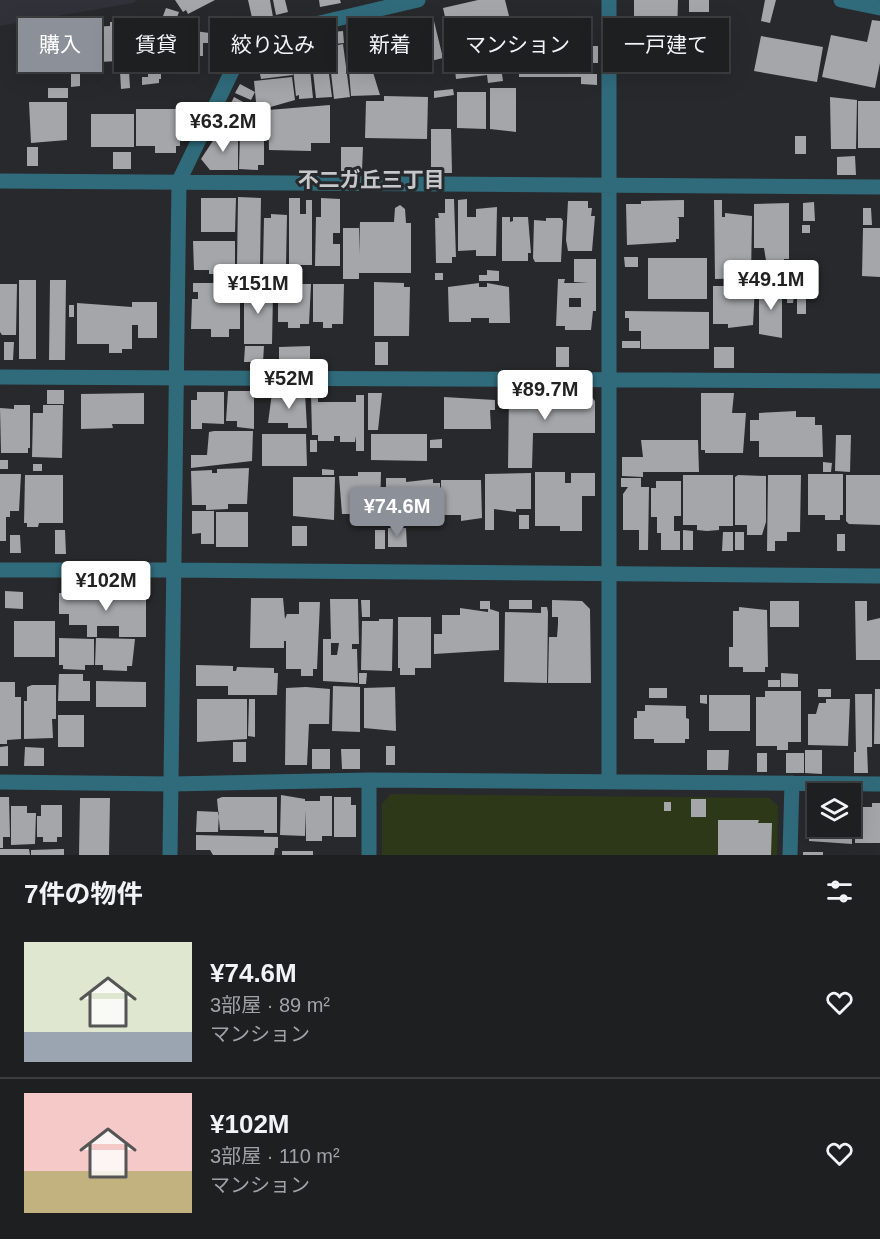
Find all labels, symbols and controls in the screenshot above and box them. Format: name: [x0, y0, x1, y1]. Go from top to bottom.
chip: 購入: [18, 18, 102, 72]
chip: 賃貸: [114, 18, 198, 72]
chip: 絞り込み: [210, 18, 336, 72]
chip: 新着: [348, 18, 432, 72]
chip: マンション: [444, 18, 591, 72]
chip: 一戸建て: [603, 18, 729, 72]
pin: ¥63.2M: [174, 102, 272, 153]
text: ¥63.2M: [190, 110, 256, 132]
district label: 不二ガ丘三丁目: [298, 168, 445, 191]
pin: ¥49.1M: [722, 260, 820, 311]
pin: ¥151M: [216, 264, 300, 315]
text: ¥49.1M: [738, 268, 804, 290]
text: ¥151M: [227, 272, 289, 294]
pin: ¥52M: [253, 359, 325, 410]
text: ¥52M: [264, 367, 314, 389]
pin: ¥89.7M: [496, 370, 594, 421]
text: ¥89.7M: [512, 378, 578, 400]
pin: ¥74.6M: [348, 487, 446, 538]
text: ¥74.6M: [364, 495, 430, 517]
pin: ¥102M: [64, 561, 148, 612]
text: ¥102M: [75, 569, 137, 591]
map controls: [807, 783, 861, 837]
button: layers: [807, 783, 861, 837]
icon: filters: [823, 875, 856, 908]
text: 7件の物件: [24, 879, 142, 909]
text: ¥74.6M: [210, 958, 297, 988]
icon: home: [72, 966, 144, 1038]
icon: heart: [823, 986, 856, 1019]
text: 3部屋 · 89 m²: [210, 994, 330, 1016]
text: マンション: [210, 1023, 310, 1045]
text: ¥102M: [210, 1109, 290, 1139]
icon: home: [72, 1117, 144, 1189]
icon: heart: [823, 1137, 856, 1170]
text: 3部屋 · 110 m²: [210, 1145, 340, 1167]
text: マンション: [210, 1174, 310, 1196]

